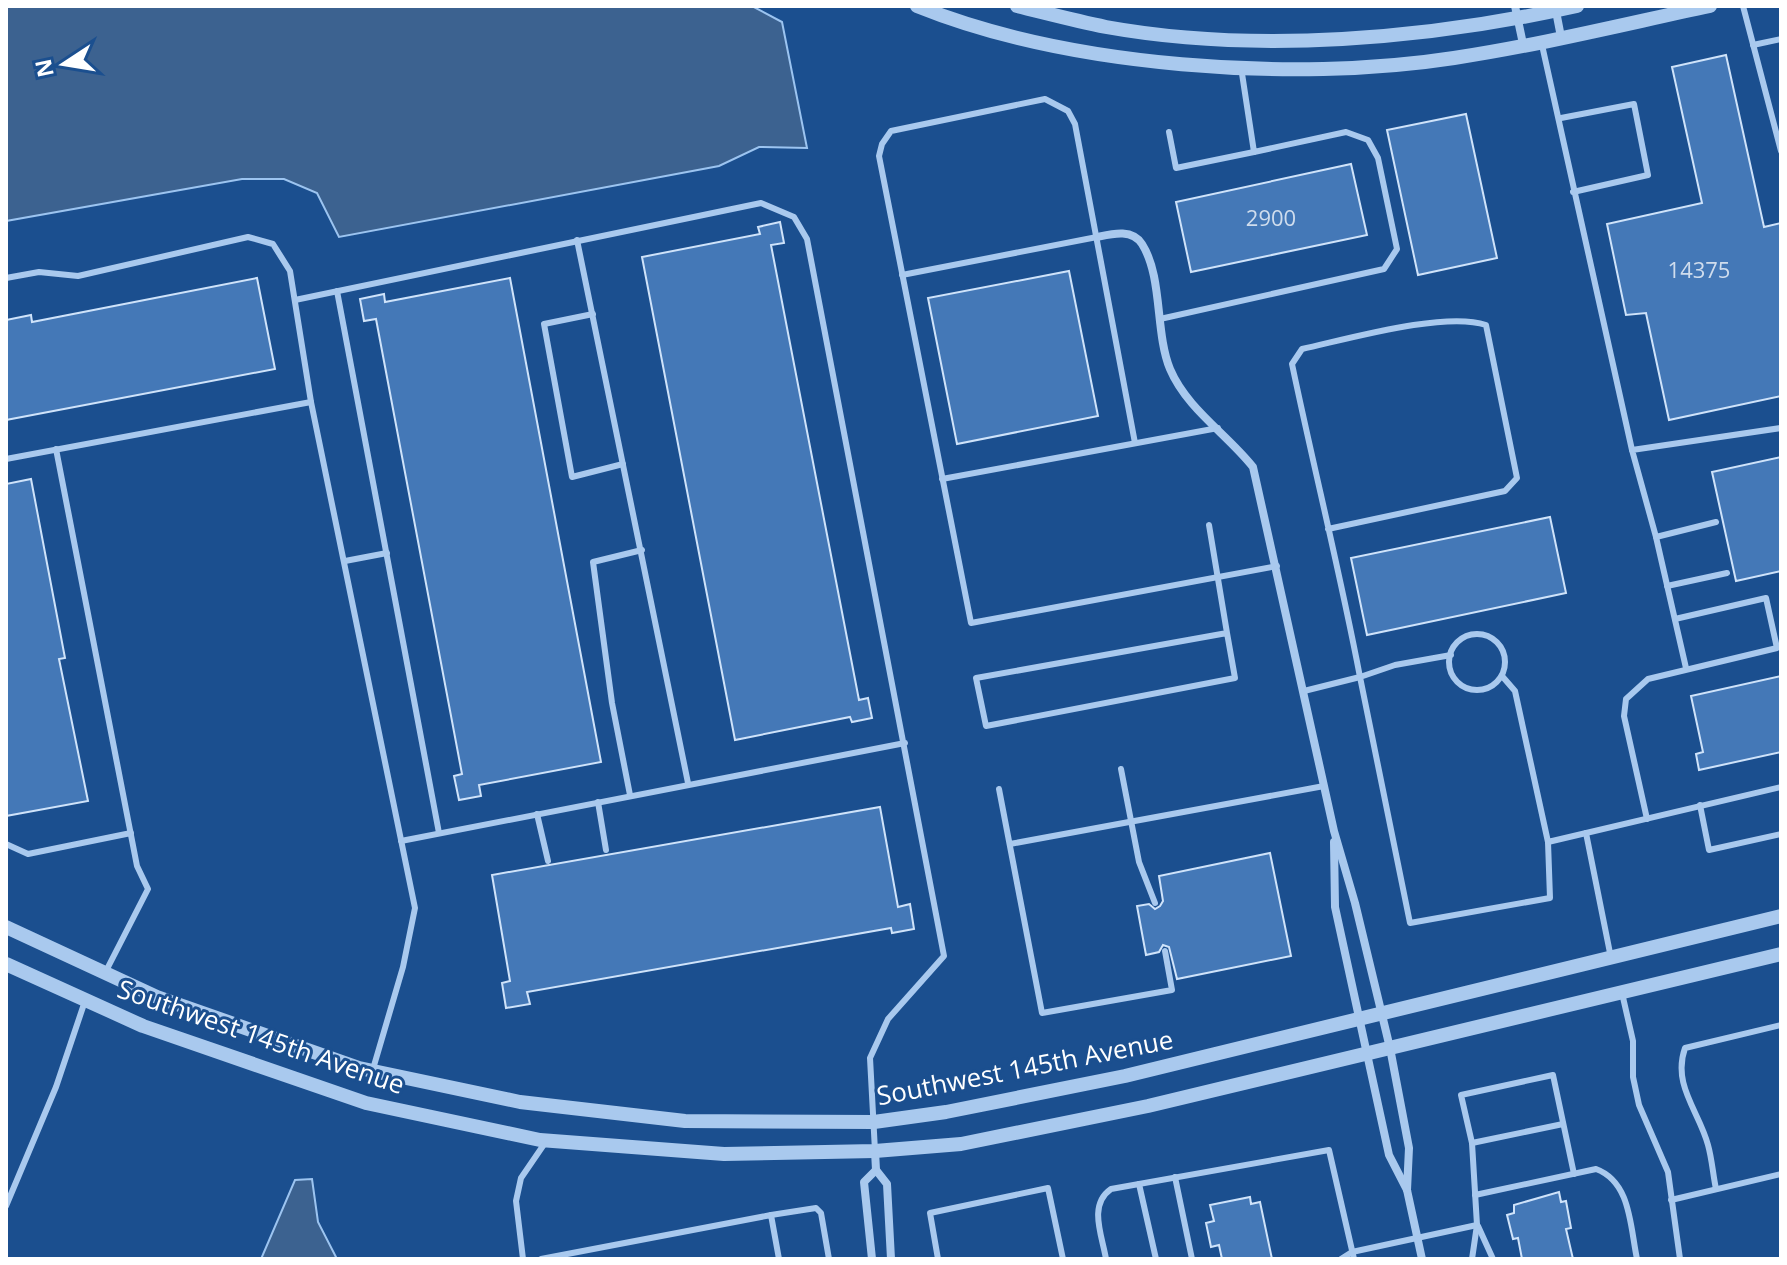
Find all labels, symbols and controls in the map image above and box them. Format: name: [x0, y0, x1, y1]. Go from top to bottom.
north arrow: [24, 24, 104, 104]
text: N: [27, 56, 60, 80]
house number: 2900: [1246, 202, 1296, 232]
house number: 14375: [1668, 254, 1730, 284]
street label: Southwest 145th Avenue: [113, 970, 410, 1102]
street label: Southwest 145th Avenue: [873, 1021, 1176, 1113]

